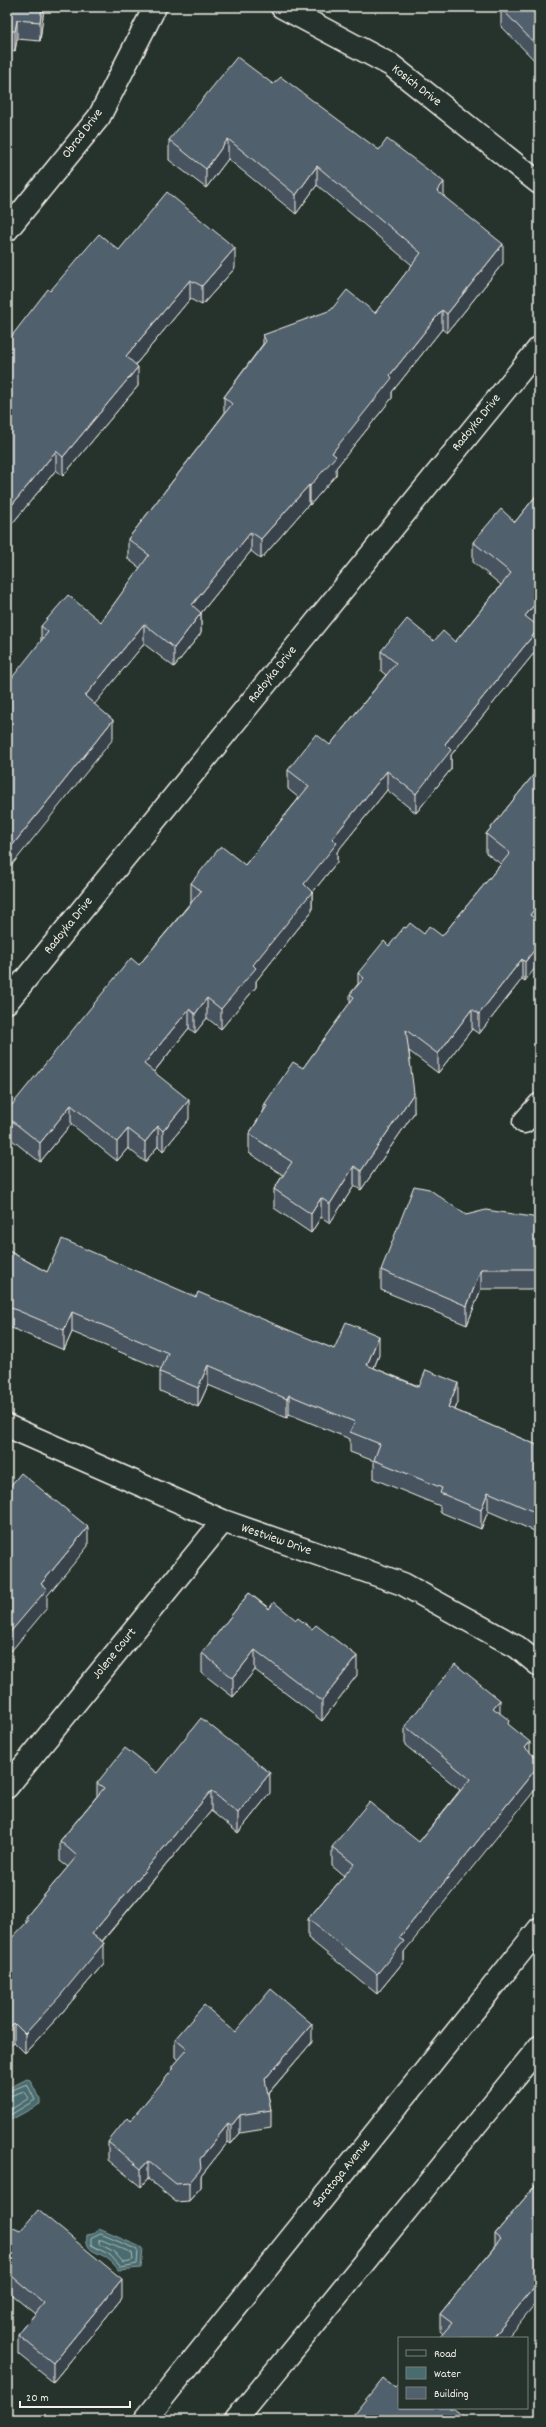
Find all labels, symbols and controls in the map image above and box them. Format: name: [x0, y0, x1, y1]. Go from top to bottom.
street label: Kosich Drive: [387, 60, 445, 112]
street label: Obrad Drive: [58, 105, 108, 163]
street label: Radoyka Drive: [448, 390, 506, 456]
street label: Radoyka Drive: [244, 642, 302, 708]
street label: Radoyka Drive: [40, 893, 98, 959]
street label: Westview Drive: [238, 1519, 314, 1561]
street label: Jolene Court: [88, 1624, 142, 1684]
street label: Saratoga Avenue: [308, 2135, 376, 2212]
legend: [398, 2337, 528, 2409]
text: Road: [434, 2346, 456, 2363]
text: Water: [434, 2366, 461, 2383]
scale bar: [20, 2383, 130, 2409]
text: Building: [434, 2386, 469, 2403]
text: 20 m: [26, 2390, 49, 2407]

